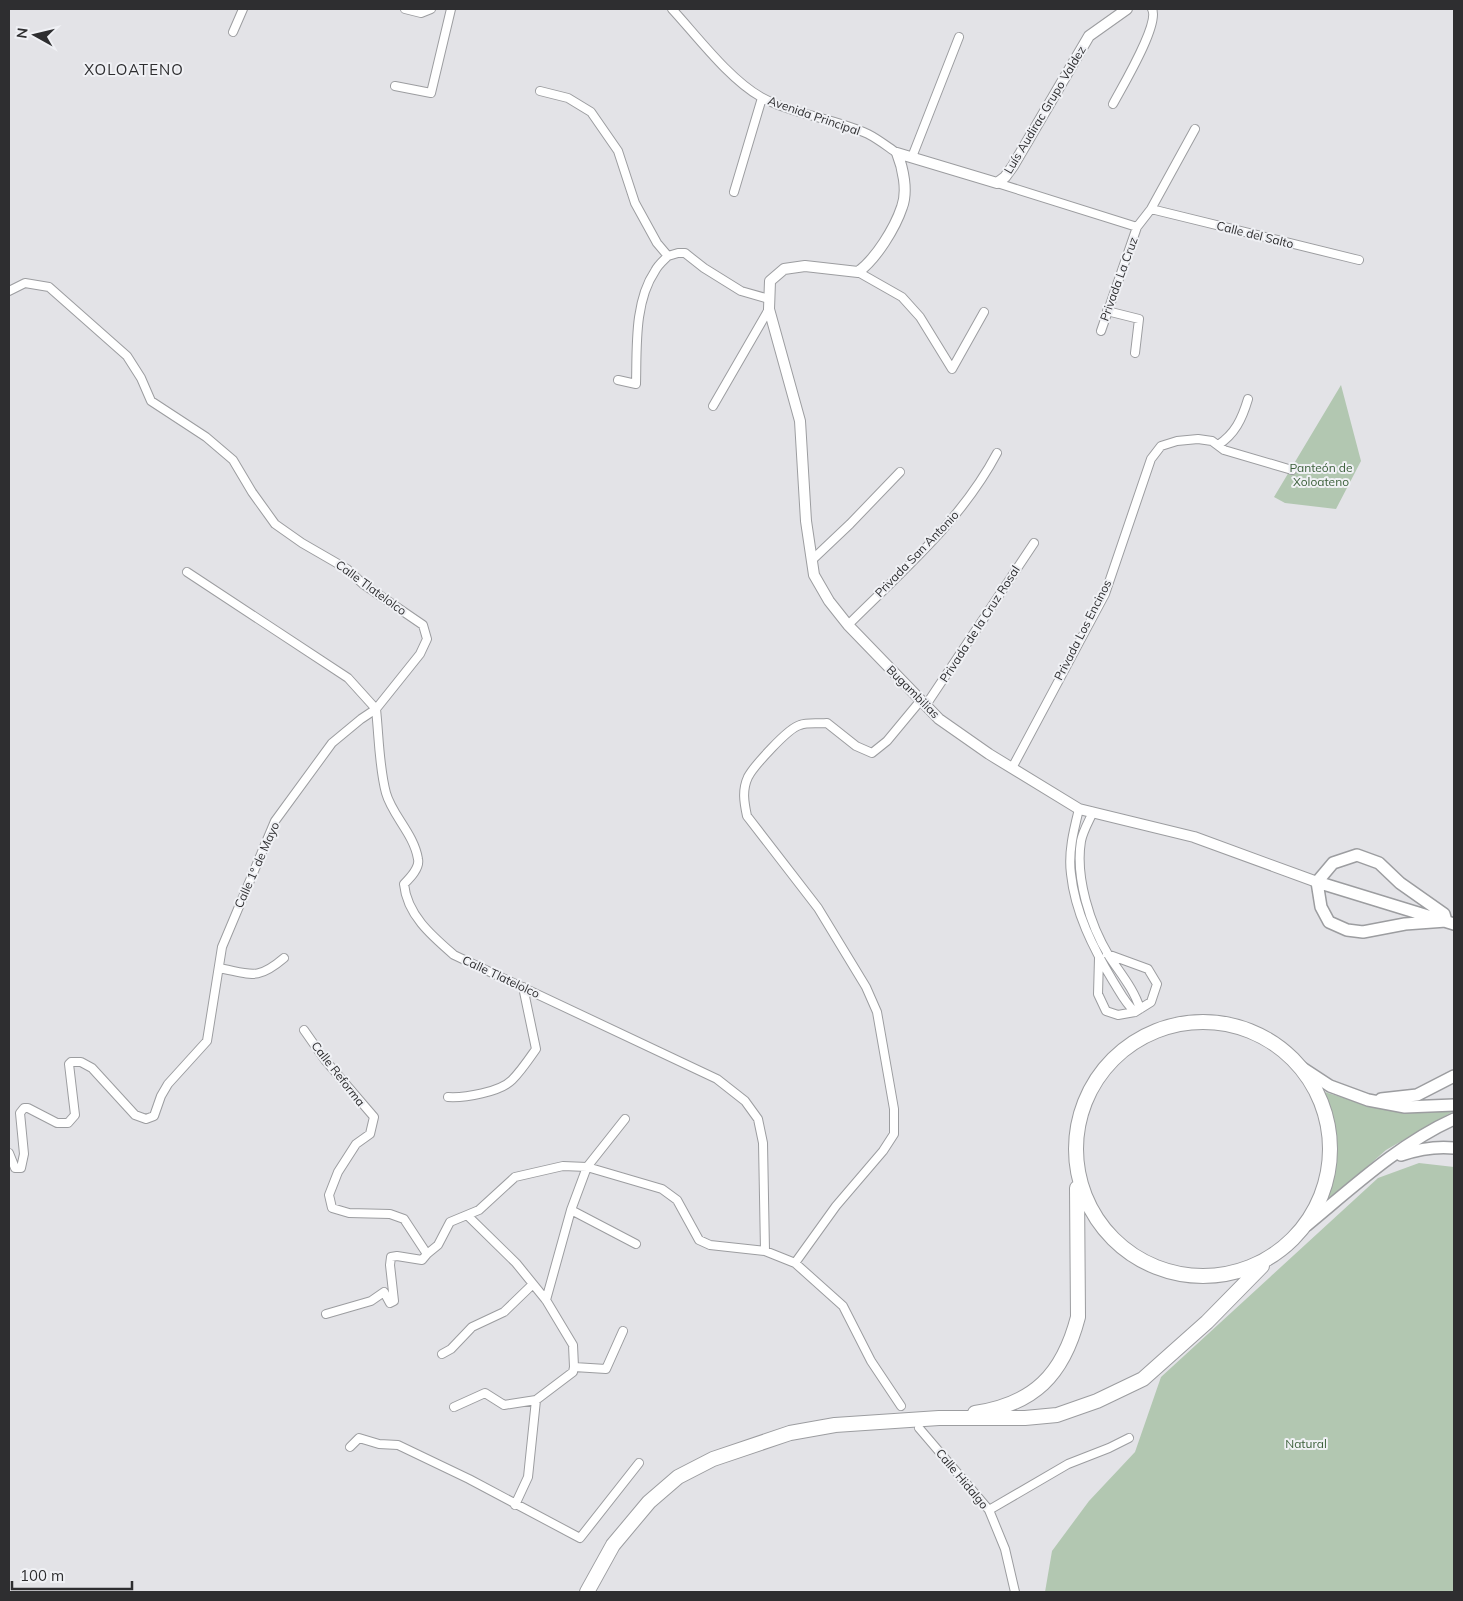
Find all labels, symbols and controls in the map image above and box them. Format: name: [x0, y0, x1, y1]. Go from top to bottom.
north arrow: [10, 10, 60, 60]
text: N: [12, 27, 32, 40]
street label: Luís Audirac Grupo Valdez: [1000, 43, 1089, 176]
district label: XOLOATENO: [84, 60, 184, 79]
street label: Avenida Principal: [766, 93, 862, 138]
street label: Calle del Salto: [1215, 218, 1295, 251]
street label: Privada La Cruz: [1096, 235, 1141, 323]
park label: Panteón de Xoloateno: [1289, 460, 1353, 489]
street label: Privada San Antonio: [872, 507, 962, 600]
street label: Calle Tlatelolco: [333, 557, 410, 618]
street label: Privada de la Cruz Rosal: [936, 563, 1023, 685]
street label: Privada Los Encinos: [1051, 577, 1114, 683]
street label: Bugambilias: [884, 662, 943, 721]
street label: Calle 1° de Mayo: [231, 819, 282, 910]
street label: Calle Tlatelolco: [460, 952, 542, 1001]
street label: Calle Reforma: [308, 1038, 368, 1109]
park label: Natural: [1285, 1436, 1327, 1451]
street label: Calle Hidalgo: [933, 1446, 992, 1512]
scale bar: [12, 1558, 132, 1590]
text: 100 m: [20, 1566, 64, 1585]

